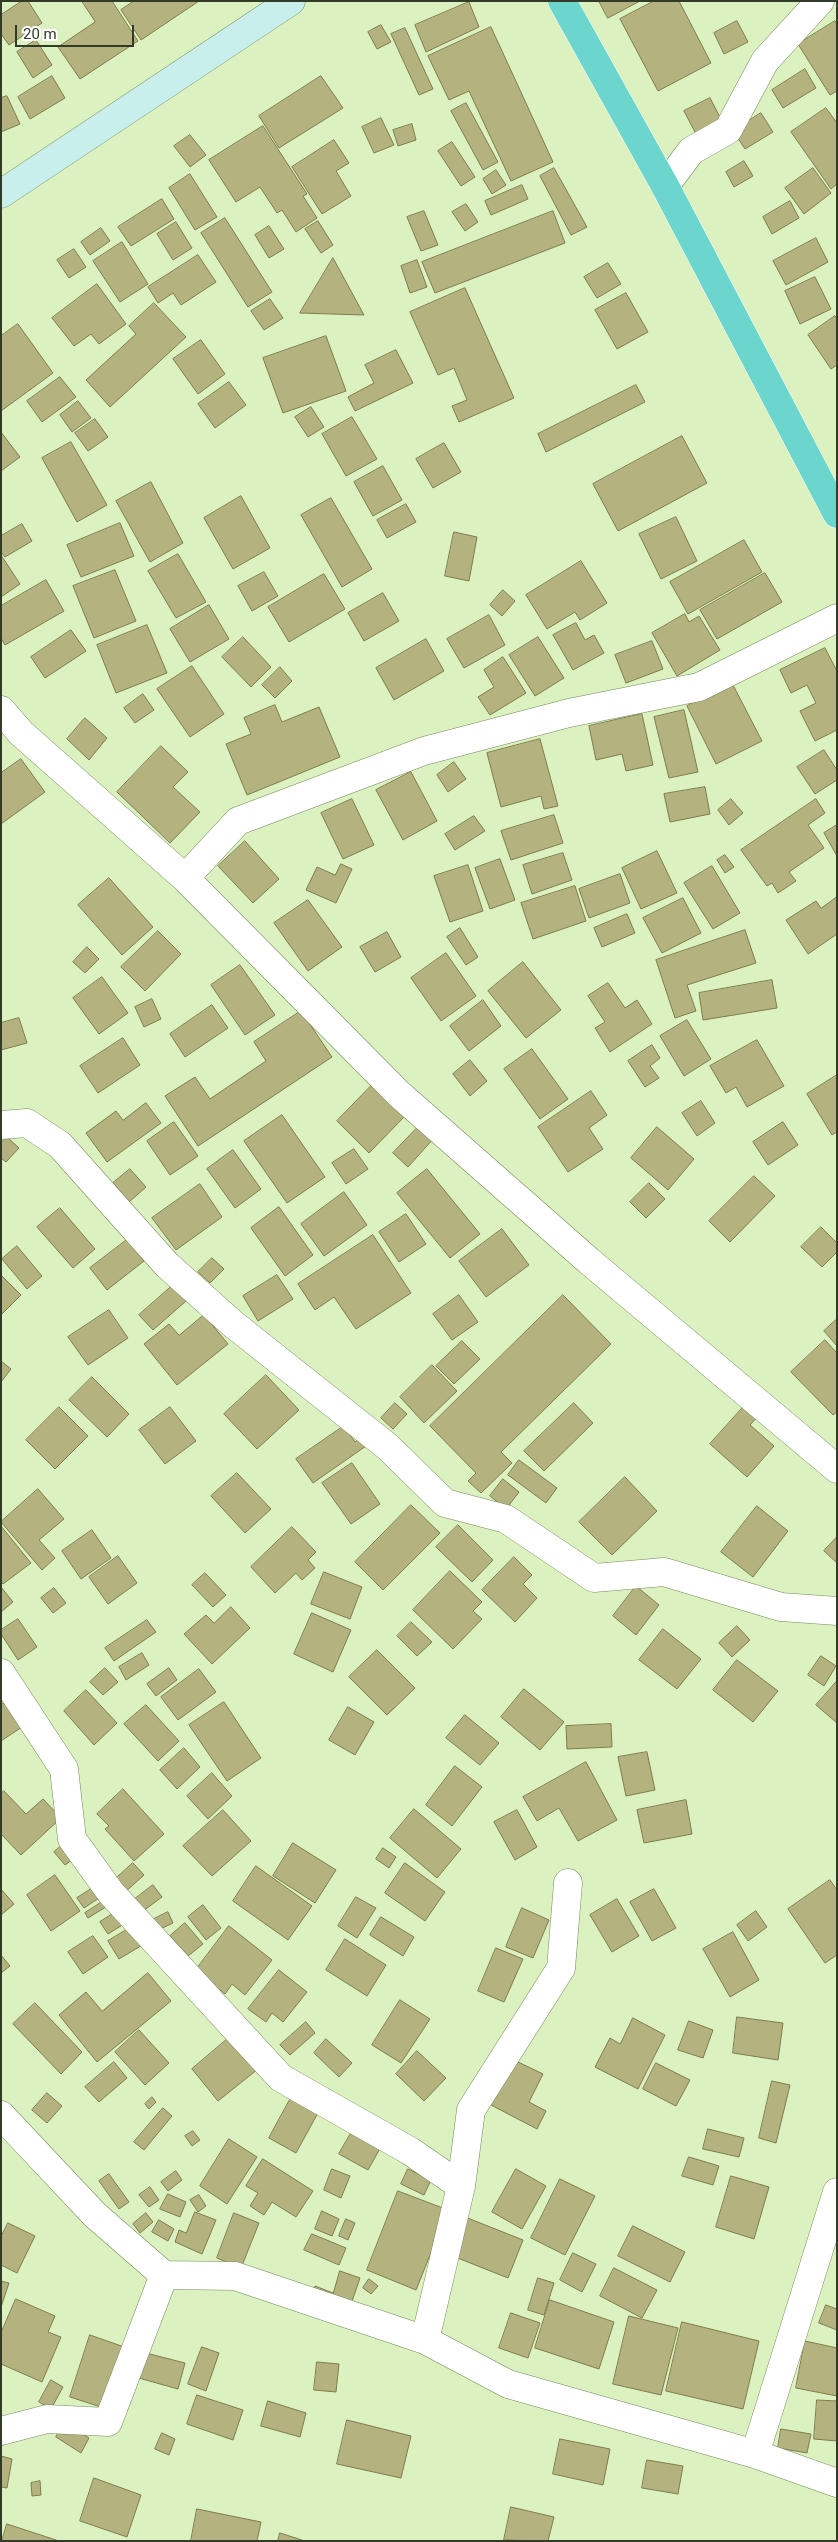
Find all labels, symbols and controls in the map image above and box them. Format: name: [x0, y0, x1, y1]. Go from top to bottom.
scale bar: [18, 15, 136, 47]
text: 20 m: [23, 25, 57, 43]

